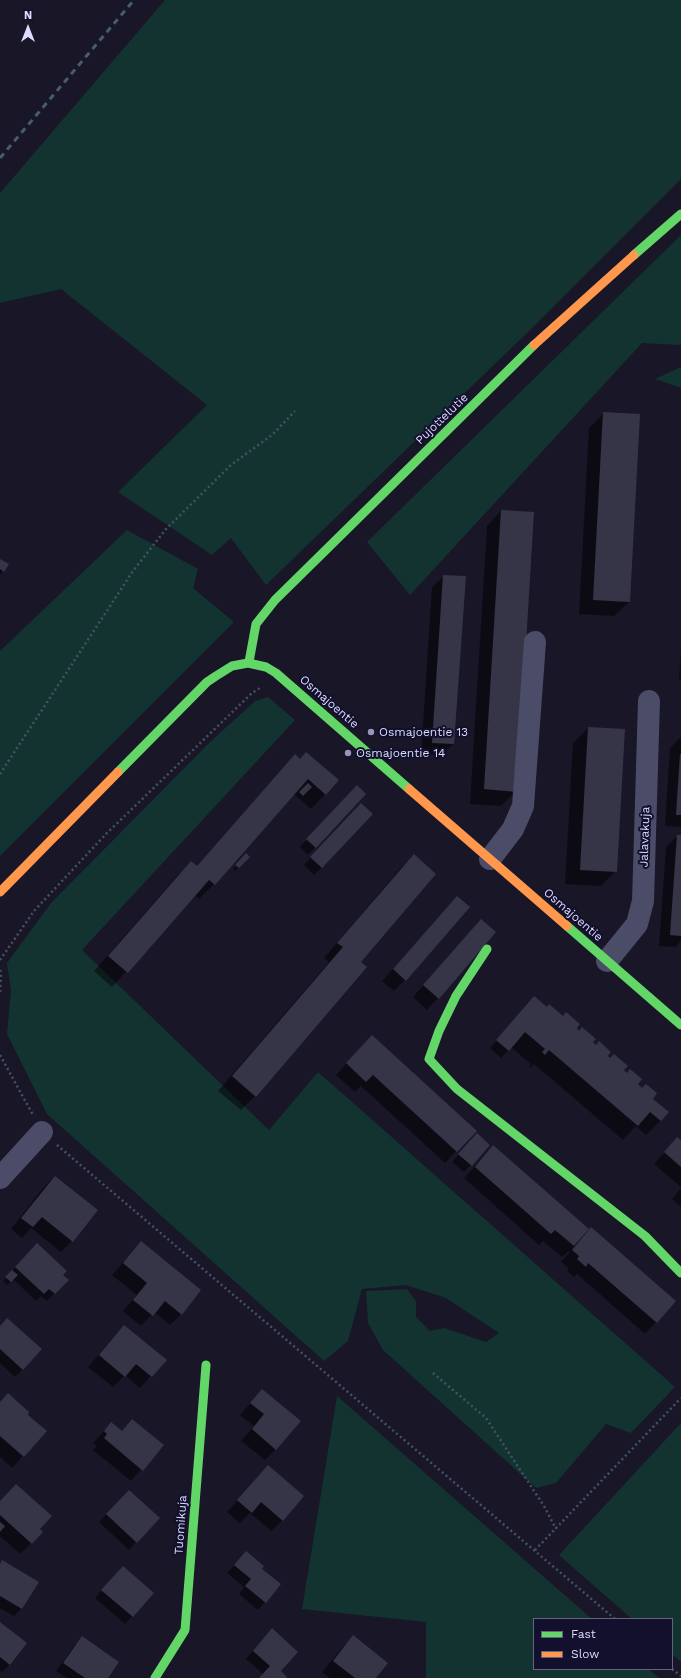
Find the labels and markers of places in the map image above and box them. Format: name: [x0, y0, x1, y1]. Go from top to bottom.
place label: Osmajoentie 13: [379, 725, 468, 739]
marker: Osmajoentie 13: [366, 727, 376, 737]
place label: Osmajoentie 14: [356, 746, 445, 760]
marker: Osmajoentie 14: [343, 748, 353, 758]

